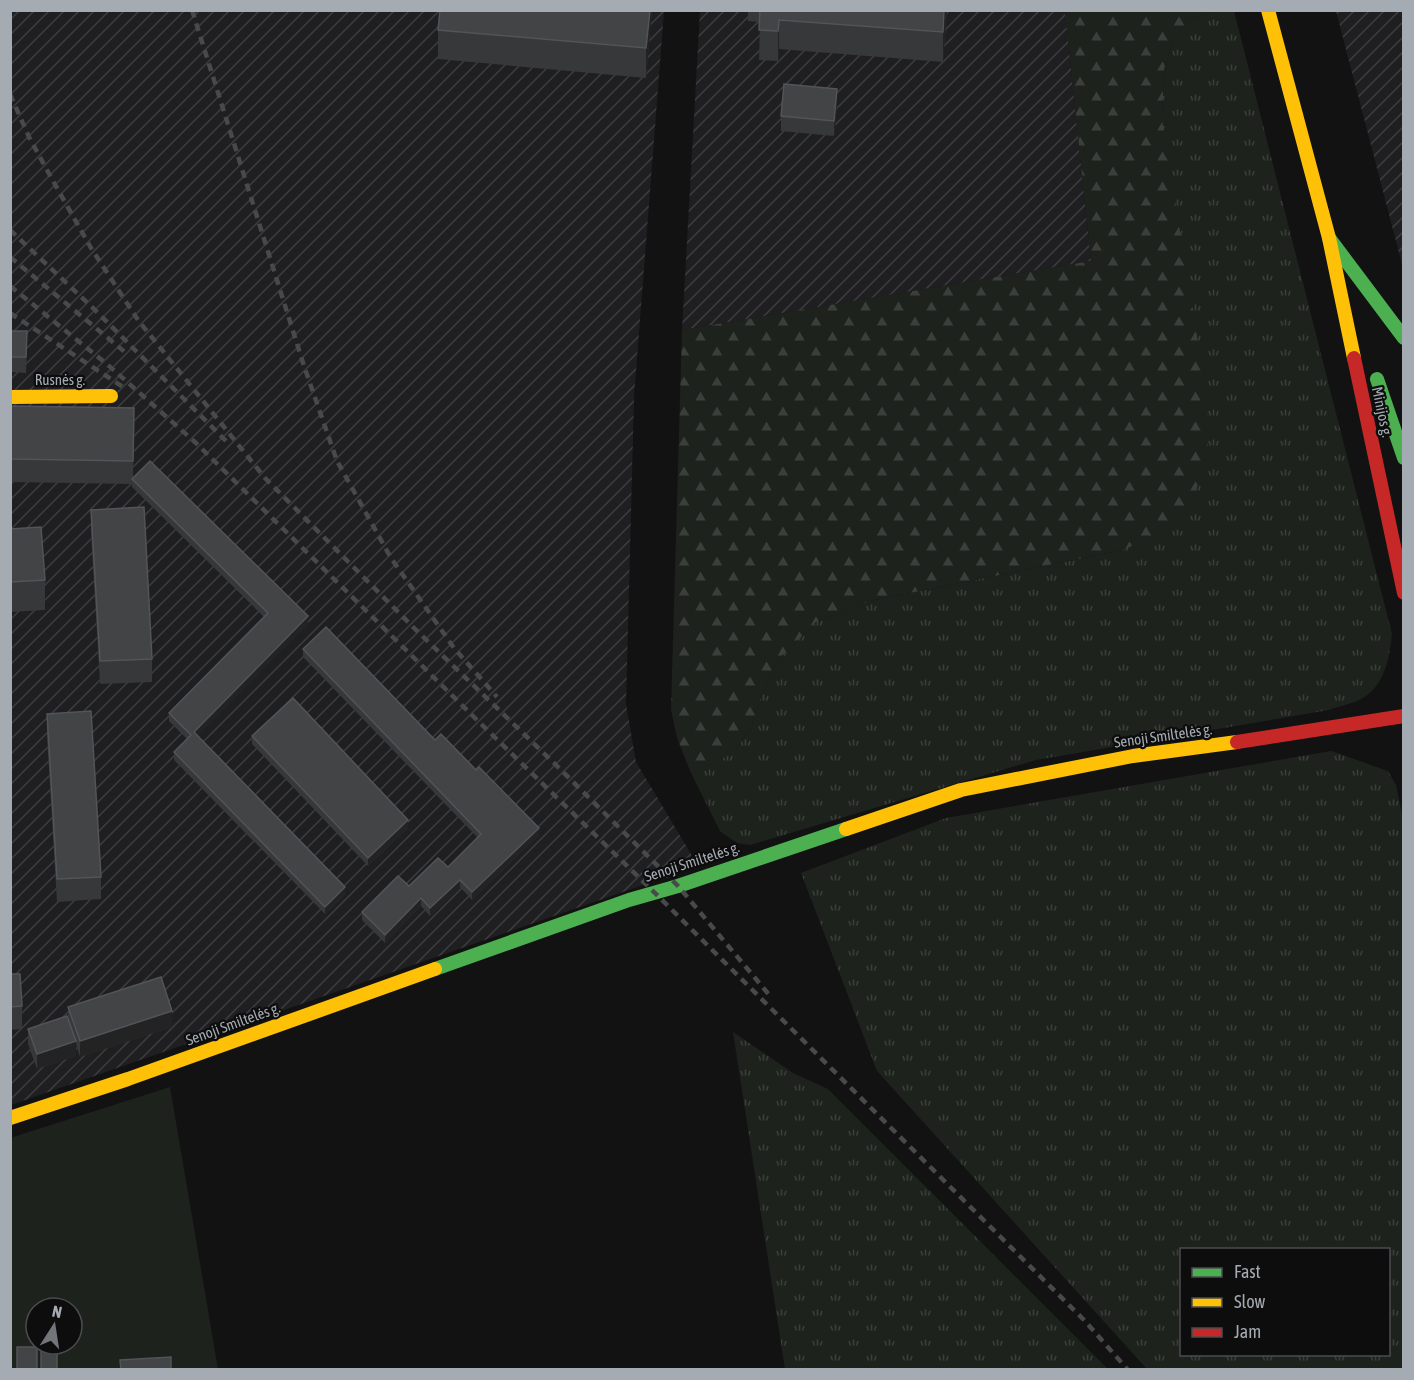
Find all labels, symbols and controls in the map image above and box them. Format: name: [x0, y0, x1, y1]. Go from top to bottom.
street label: Rusnės g.: [35, 371, 86, 388]
street label: Minijos g.: [1369, 385, 1396, 439]
street label: Senoji Smiltelės g.: [1113, 720, 1213, 751]
street label: Senoji Smiltelės g.: [642, 838, 742, 885]
street label: Senoji Smiltelės g.: [183, 999, 283, 1048]
legend: [1180, 1248, 1390, 1356]
text: Fast: [1234, 1261, 1261, 1282]
text: Slow: [1234, 1291, 1265, 1312]
north arrow: [24, 1296, 84, 1356]
text: N: [51, 1302, 64, 1321]
text: Jam: [1234, 1321, 1261, 1342]

